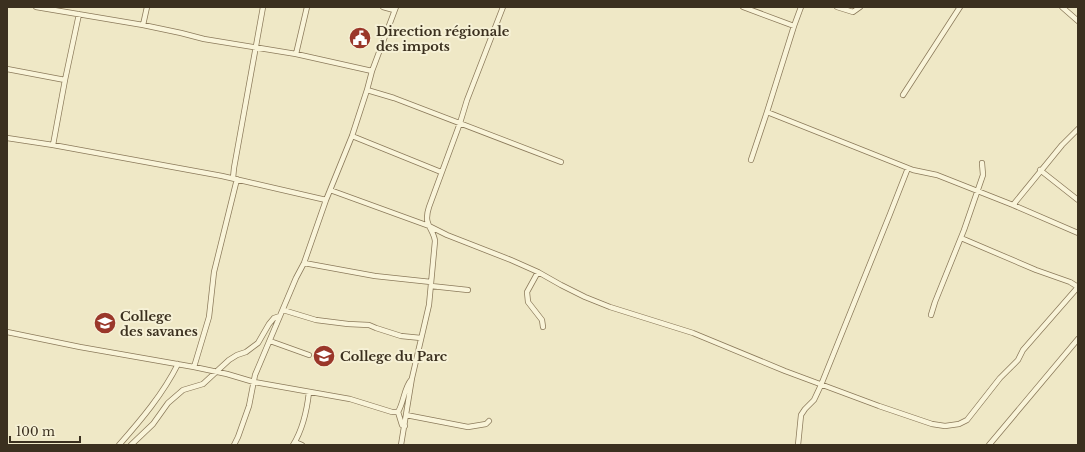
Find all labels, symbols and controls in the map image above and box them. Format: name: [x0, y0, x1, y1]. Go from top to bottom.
place label: Direction régionale des impots: [376, 23, 510, 55]
public building icon: Direction régionale des impots: [347, 25, 373, 51]
place label: College des savanes: [120, 308, 198, 340]
school or university icon: College des savanes: [92, 310, 118, 336]
school or university icon: College du Parc: [311, 343, 337, 369]
place label: College du Parc: [340, 348, 447, 365]
scale bar: [10, 418, 80, 444]
text: 100 m: [16, 424, 55, 439]

